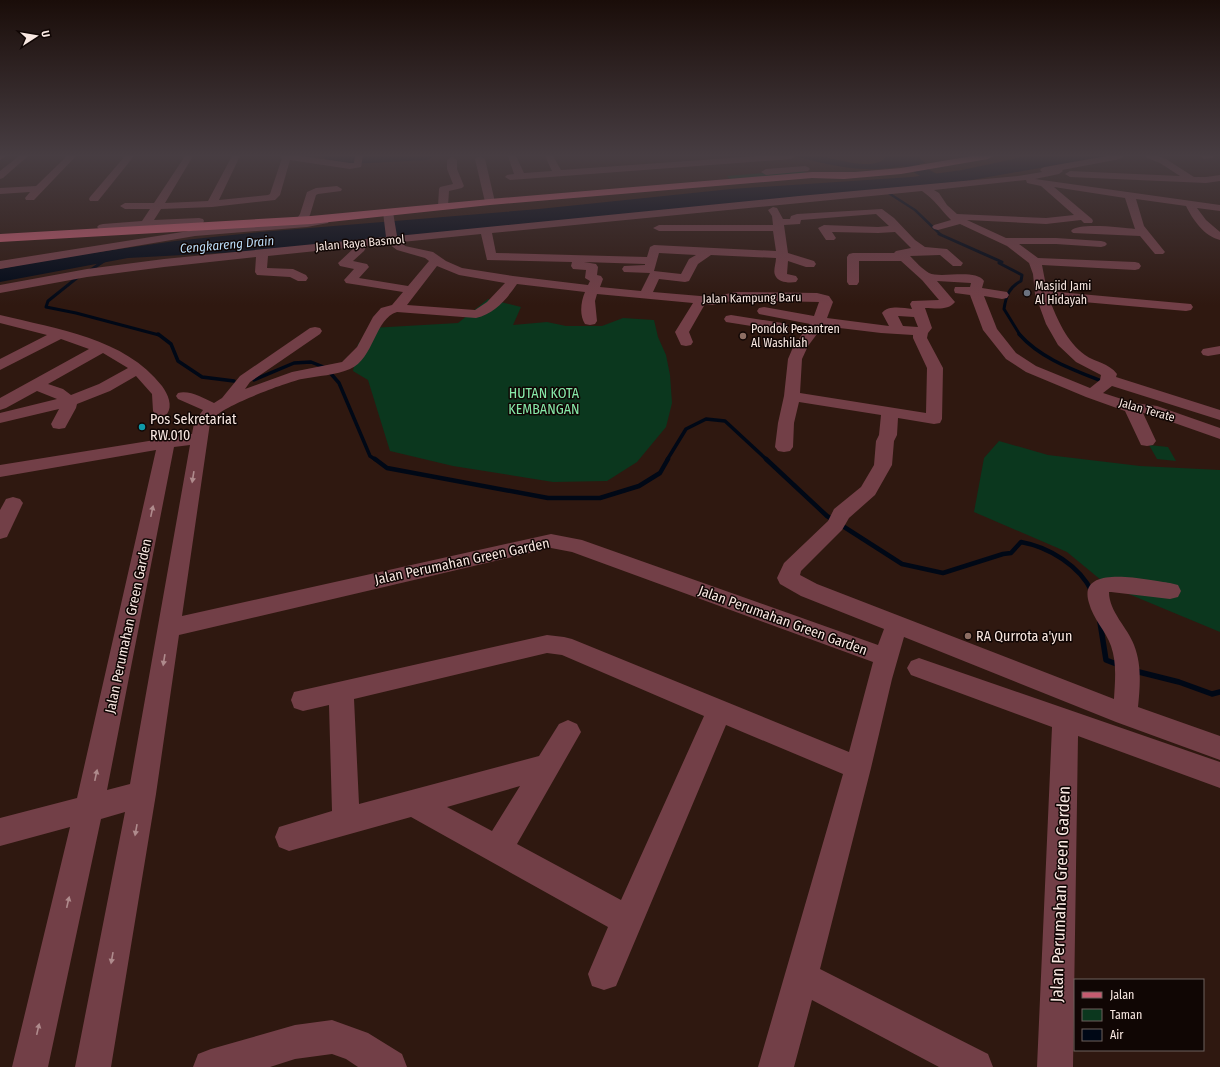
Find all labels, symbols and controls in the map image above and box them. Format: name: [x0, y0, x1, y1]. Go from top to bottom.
north arrow: [16, 16, 56, 56]
text: U: [38, 30, 52, 39]
street label: Jalan Raya Basmol: [315, 232, 405, 254]
water label: Cengkareng Drain: [179, 233, 275, 256]
place label: Masjid Jami Al Hidayah: [1035, 279, 1091, 307]
marker: Masjid Jami Al Hidayah: [1022, 288, 1032, 298]
street label: Jalan Kampung Baru: [702, 290, 802, 306]
place label: Pondok Pesantren Al Washilah: [751, 322, 840, 350]
marker: Pondok Pesantren Al Washilah: [738, 331, 748, 341]
park label: HUTAN KOTA KEMBANGAN: [508, 385, 580, 418]
street label: Jalan Terate: [1117, 395, 1177, 425]
place label: Pos Sekretariat RW.010: [150, 411, 237, 444]
marker: Pos Sekretariat RW.010: [137, 422, 147, 432]
one-way arrow: [190, 471, 196, 483]
one-way arrow: [149, 505, 155, 517]
street label: Jalan Perumahan Green Garden: [373, 535, 551, 588]
street label: Jalan Perumahan Green Garden: [102, 537, 155, 715]
street label: Jalan Perumahan Green Garden: [696, 582, 870, 659]
place label: RA Qurrota a'yun: [976, 628, 1072, 645]
marker: RA Qurrota a'yun: [963, 631, 973, 641]
one-way arrow: [161, 654, 167, 667]
one-way arrow: [93, 769, 99, 782]
street label: Jalan Perumahan Green Garden: [1046, 785, 1075, 1003]
one-way arrow: [132, 824, 138, 836]
one-way arrow: [65, 896, 71, 908]
one-way arrow: [109, 952, 115, 964]
legend: [1074, 979, 1204, 1051]
text: Jalan: [1110, 988, 1134, 1002]
text: Taman: [1110, 1008, 1142, 1022]
one-way arrow: [36, 1023, 42, 1035]
text: Air: [1110, 1028, 1124, 1042]

